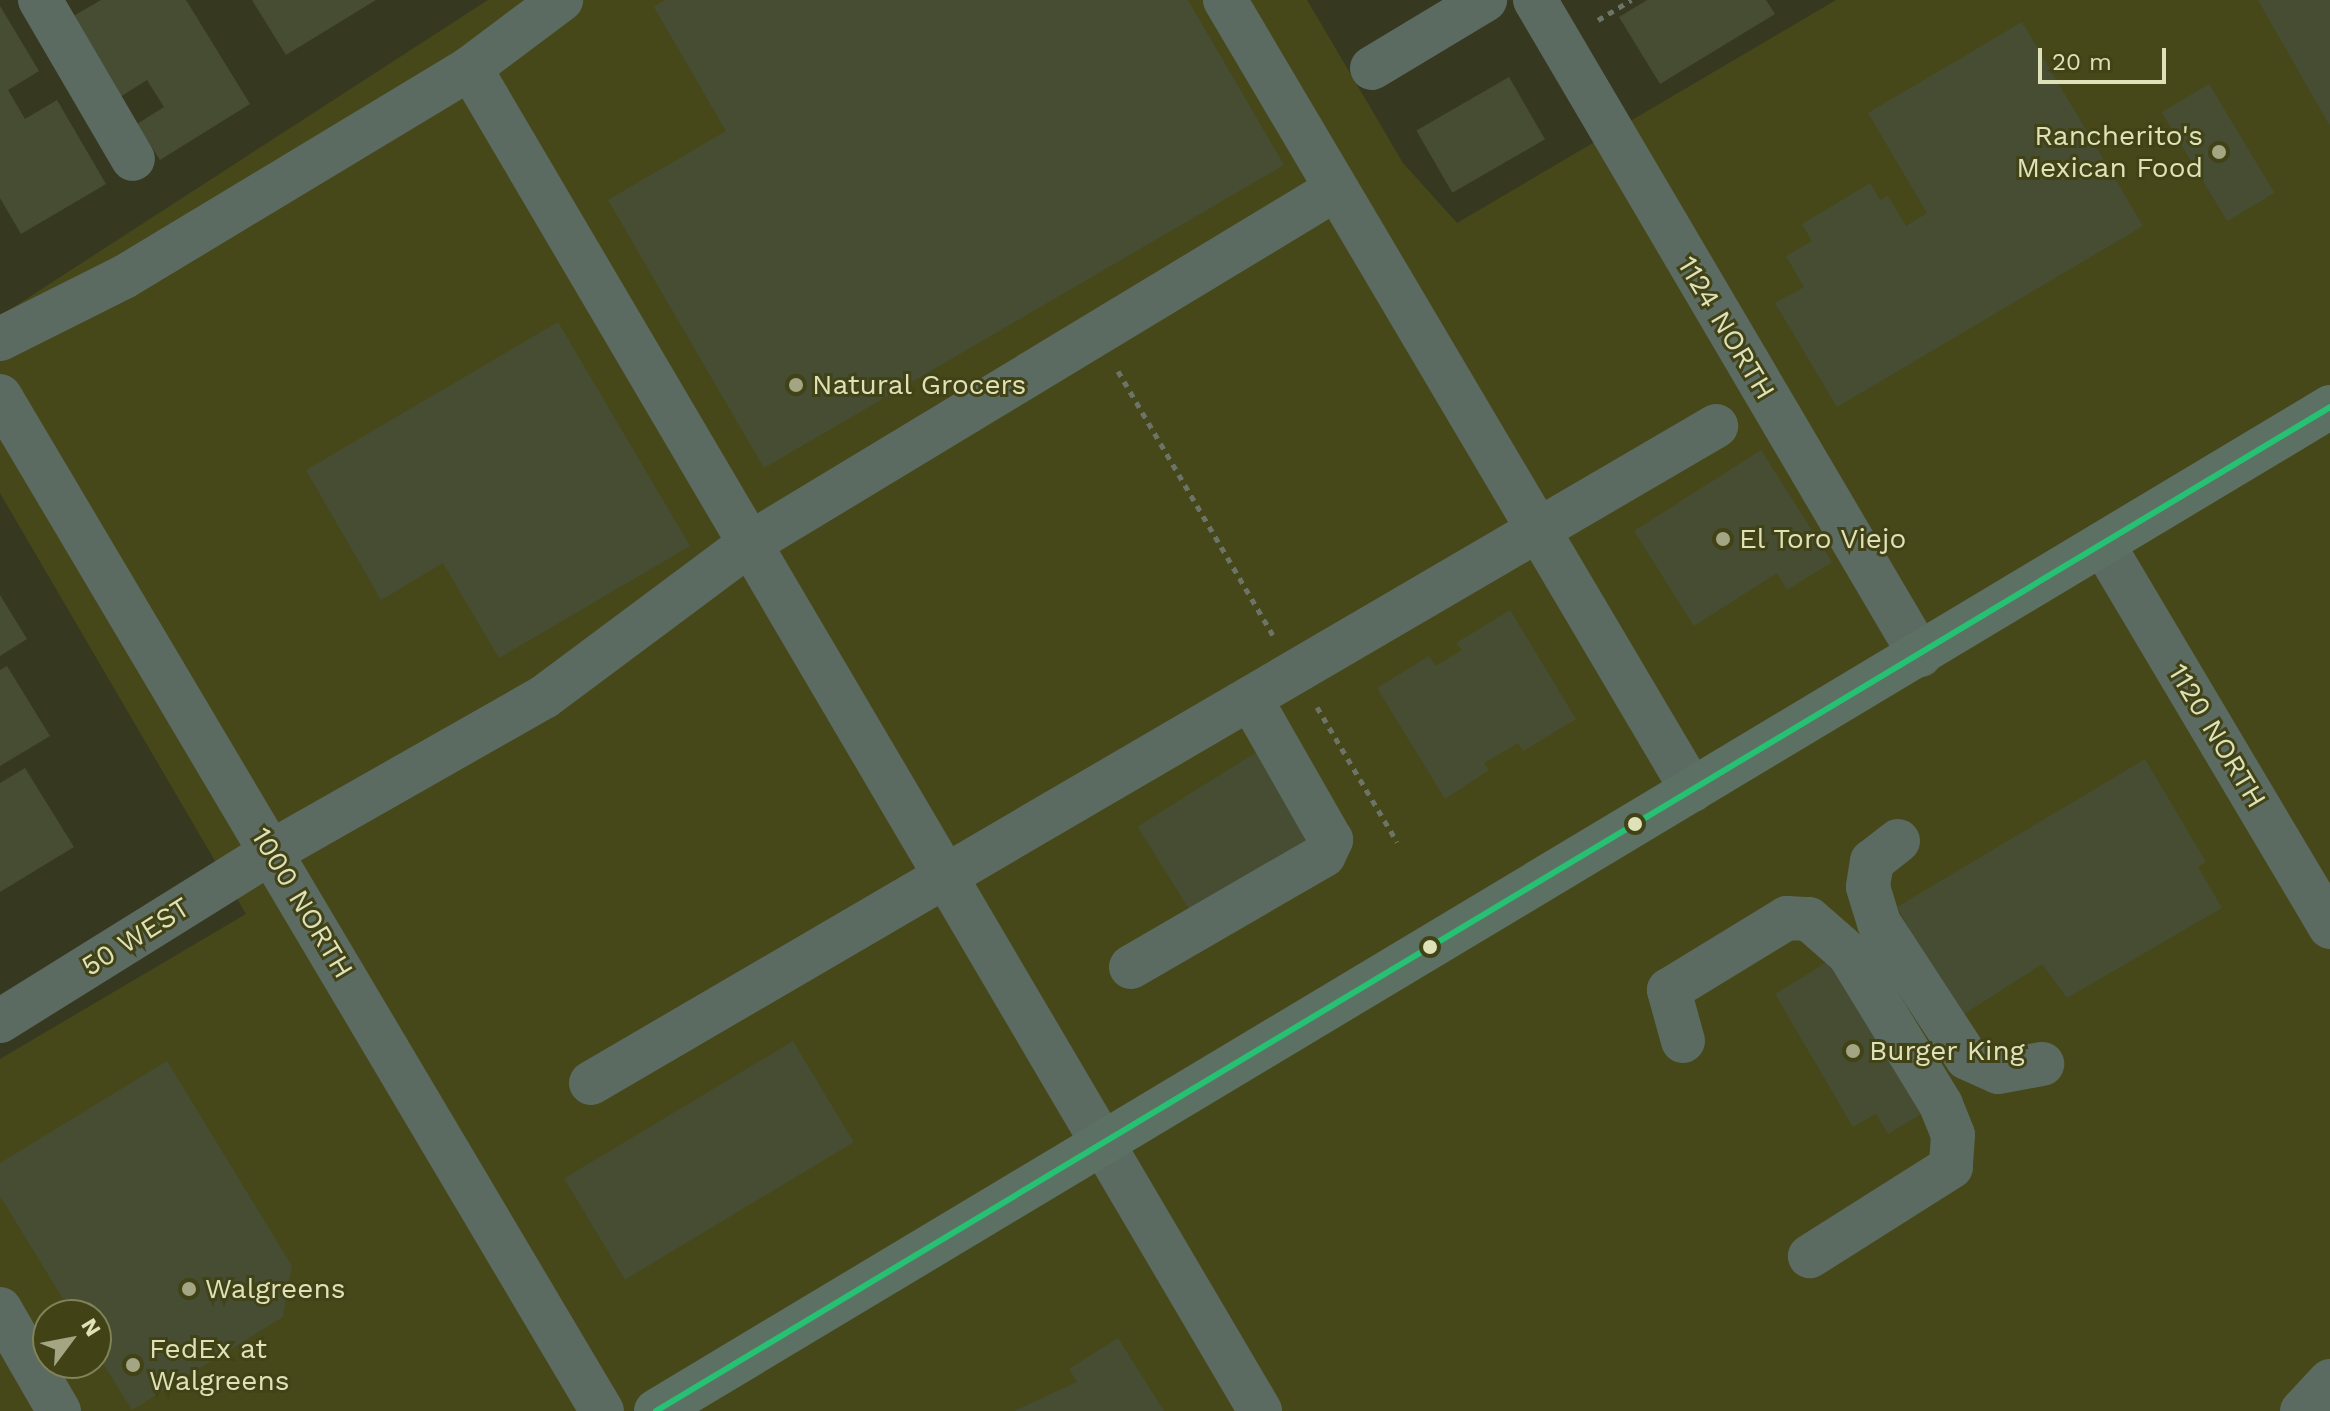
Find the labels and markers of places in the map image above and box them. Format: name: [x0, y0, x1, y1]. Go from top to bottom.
place label: Rancherito's Mexican Food: [2016, 119, 2203, 185]
marker: Rancherito's Mexican Food: [2210, 143, 2228, 161]
place label: Natural Grocers: [812, 368, 1027, 402]
marker: Natural Grocers: [787, 376, 805, 394]
place label: El Toro Viejo: [1739, 522, 1909, 556]
marker: El Toro Viejo: [1714, 530, 1732, 548]
unlabelled marker: [1627, 816, 1643, 832]
unlabelled marker: [1422, 939, 1438, 955]
place label: Burger King: [1869, 1034, 2025, 1068]
marker: Burger King: [1844, 1042, 1862, 1060]
place label: Walgreens: [205, 1272, 345, 1306]
marker: Walgreens: [180, 1280, 198, 1298]
place label: FedEx at Walgreens: [149, 1332, 289, 1398]
marker: FedEx at Walgreens: [124, 1356, 142, 1374]

